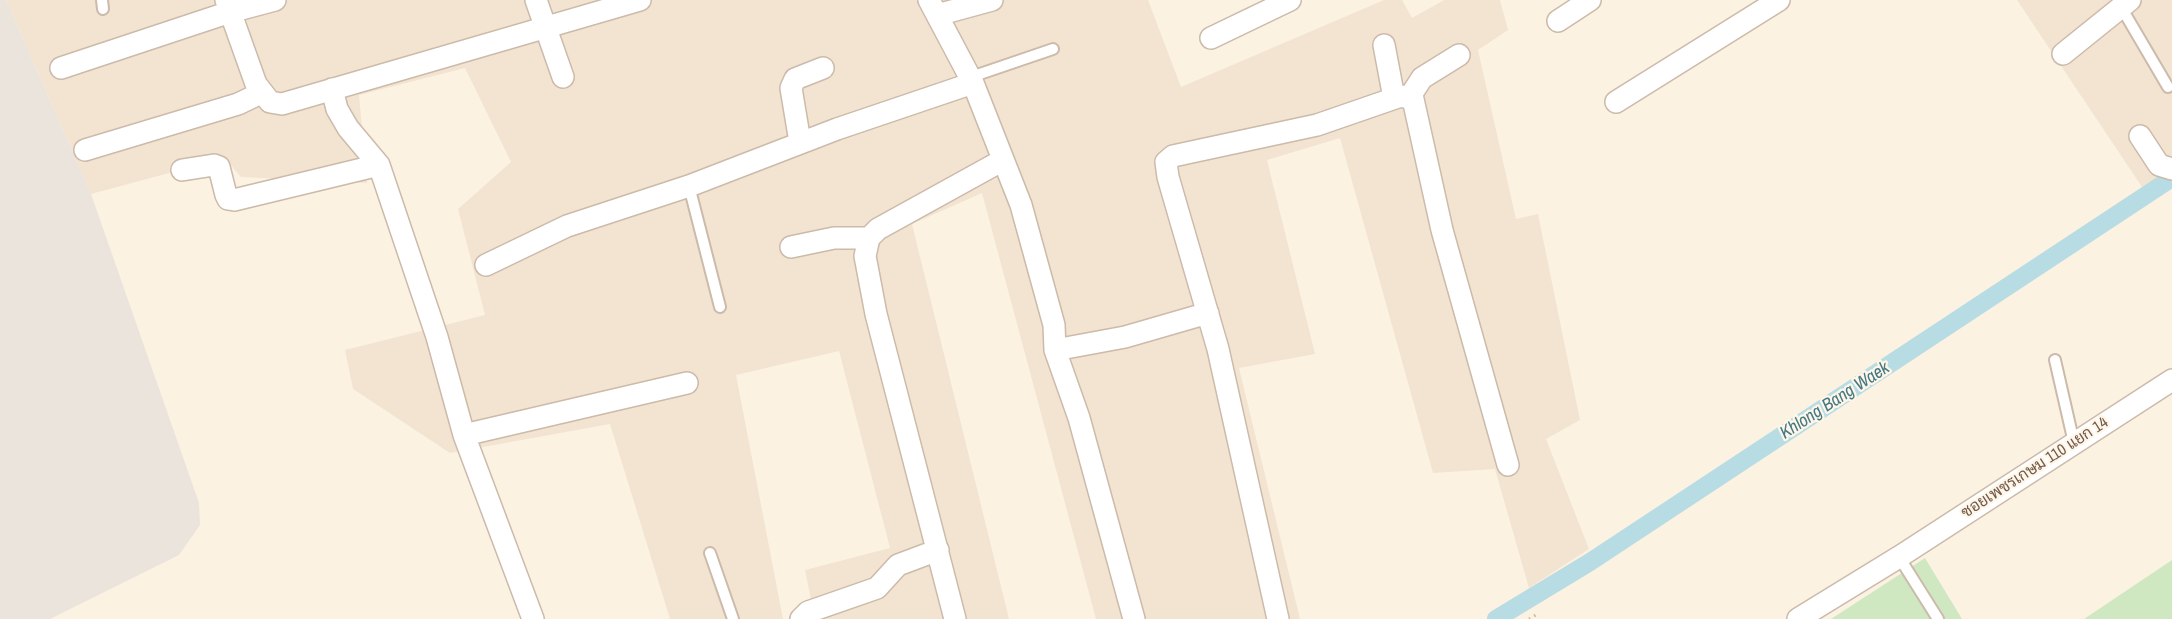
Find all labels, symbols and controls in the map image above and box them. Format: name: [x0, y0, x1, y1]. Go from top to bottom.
water label: Khlong Bang Waek: [1776, 358, 1894, 444]
street label: ซอยเพชรเกษม 110 แยก 14: [1958, 413, 2112, 523]

